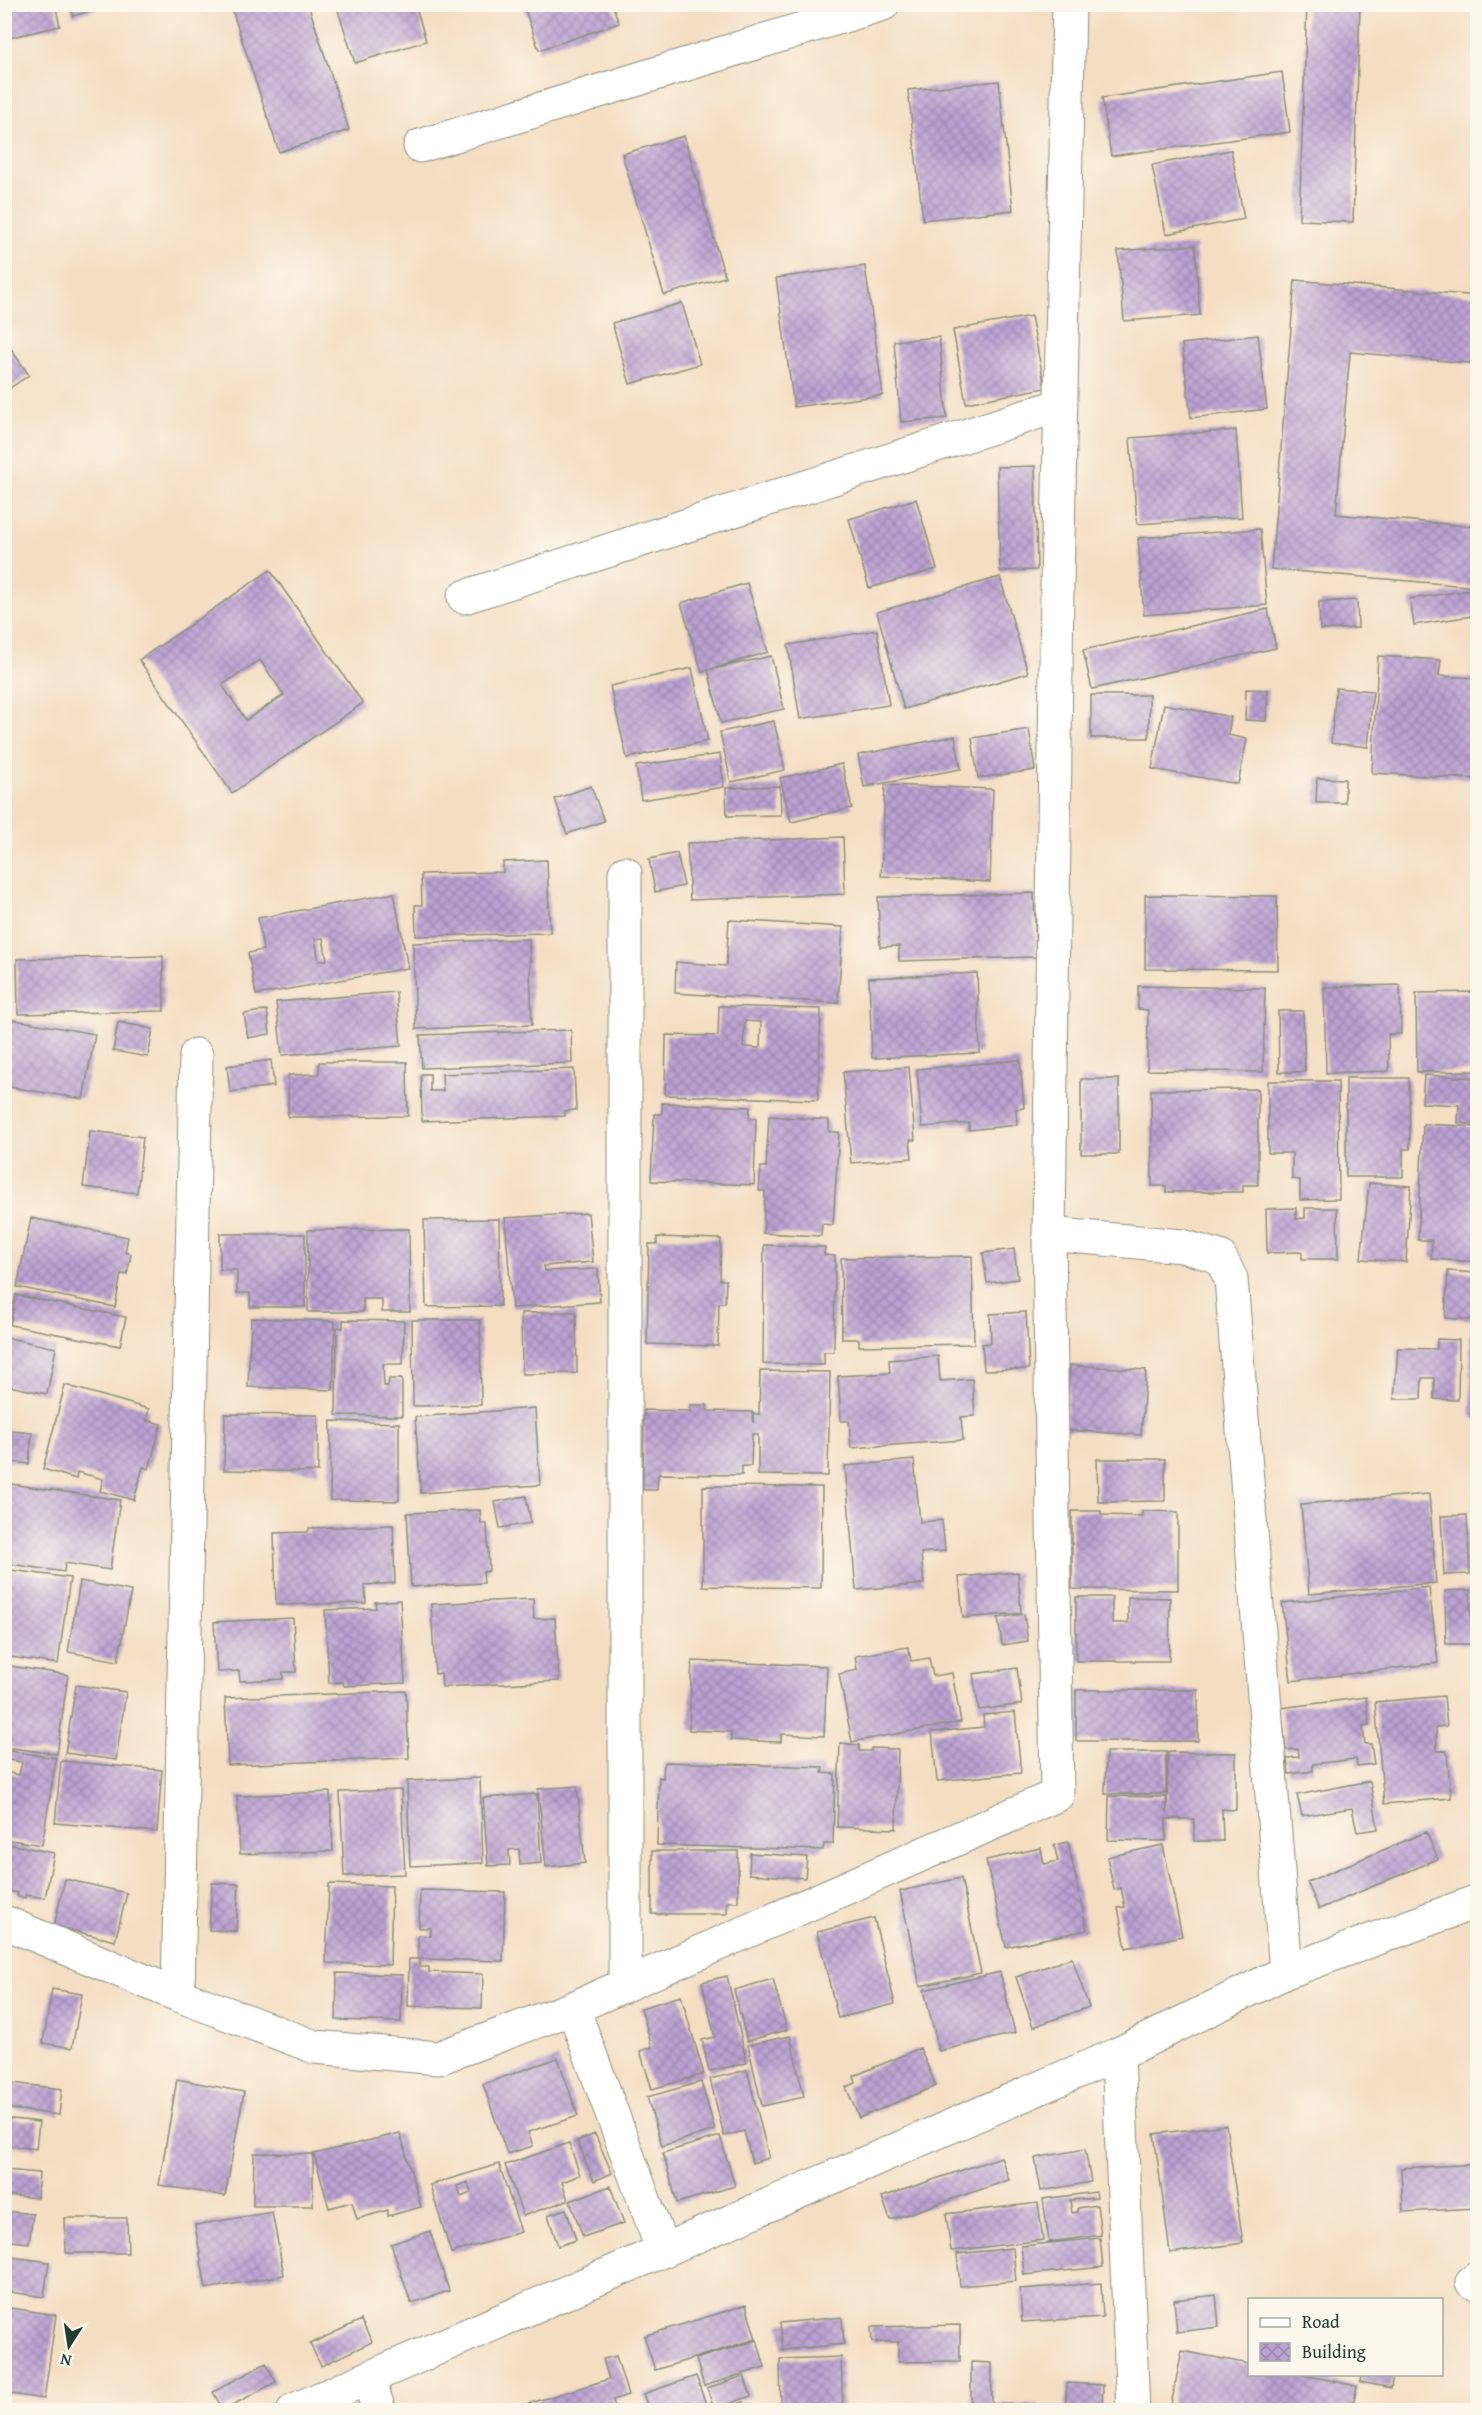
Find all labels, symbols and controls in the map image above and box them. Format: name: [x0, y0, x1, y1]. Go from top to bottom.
legend: [1248, 2298, 1443, 2376]
text: Road: [1302, 2308, 1340, 2335]
north arrow: [39, 2316, 99, 2376]
text: Building: [1302, 2338, 1366, 2365]
text: N: [58, 2348, 74, 2374]

